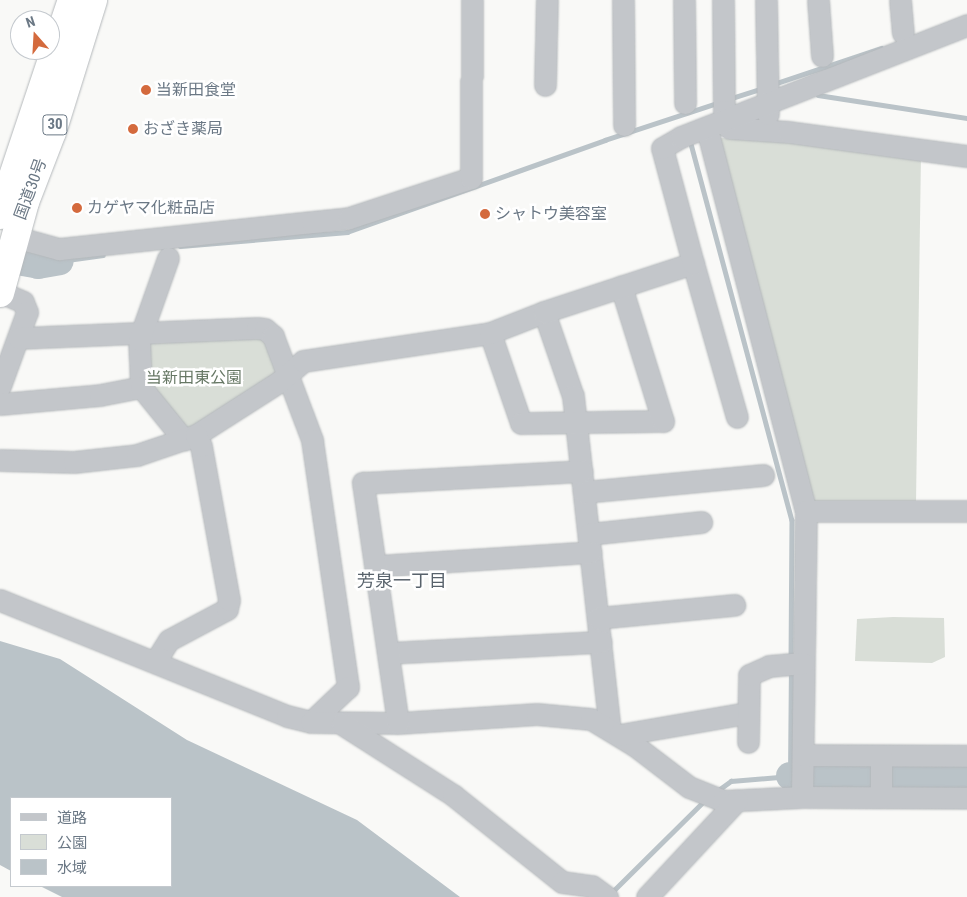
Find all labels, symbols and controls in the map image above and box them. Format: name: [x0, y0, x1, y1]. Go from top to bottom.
north arrow: [10, 10, 60, 60]
text: N: [24, 13, 37, 31]
place label: 当新田食堂: [156, 80, 236, 100]
marker: 当新田食堂: [140, 84, 152, 96]
road number: 30: [41, 112, 69, 138]
place label: おざき薬局: [143, 119, 223, 139]
marker: おざき薬局: [127, 123, 139, 135]
street label: 国道30号: [11, 156, 51, 222]
place label: カゲヤマ化粧品店: [87, 198, 215, 218]
marker: カゲヤマ化粧品店: [71, 202, 83, 214]
place label: シャトウ美容室: [495, 204, 607, 224]
marker: シャトウ美容室: [479, 208, 491, 220]
park label: 当新田東公園: [146, 368, 242, 388]
district label: 芳泉一丁目: [357, 570, 447, 592]
legend: [10, 797, 172, 887]
text: 道路: [57, 809, 87, 827]
text: 公園: [57, 834, 87, 852]
text: 水域: [57, 859, 87, 877]

